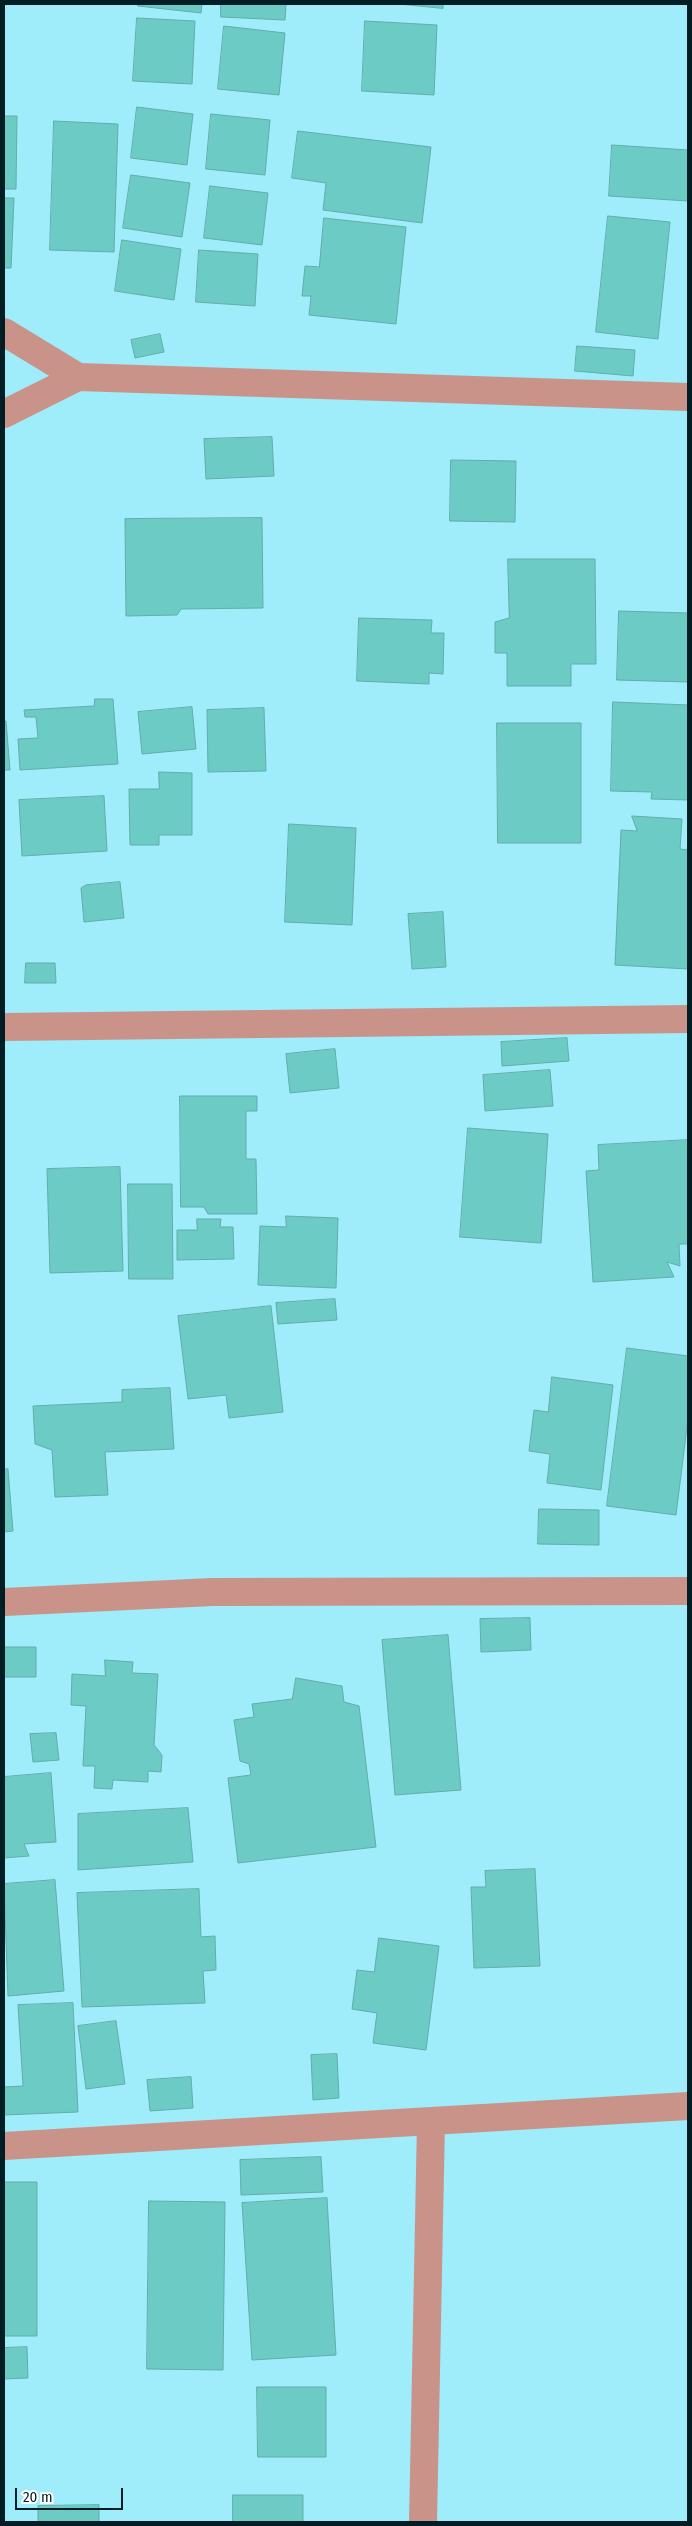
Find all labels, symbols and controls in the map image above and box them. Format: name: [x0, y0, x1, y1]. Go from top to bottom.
scale bar: [18, 2478, 125, 2510]
text: 20 m: [23, 2488, 53, 2506]

